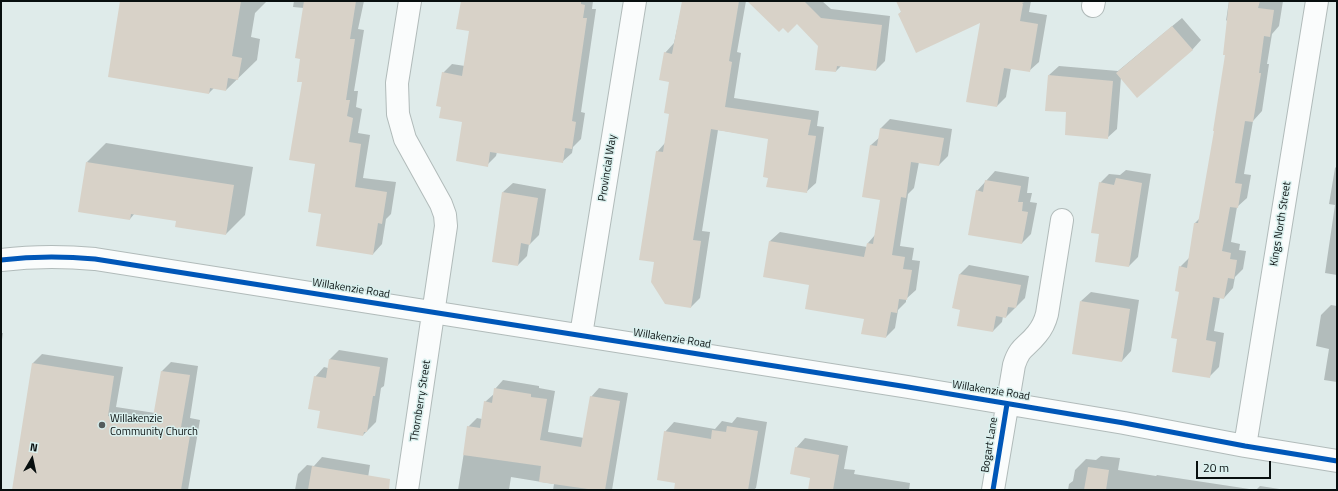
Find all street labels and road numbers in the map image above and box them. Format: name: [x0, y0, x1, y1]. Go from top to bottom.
street label: Provincial Way: [596, 134, 620, 202]
street label: Kings North Street: [1268, 181, 1294, 267]
street label: Willakenzie Road: [311, 276, 391, 302]
street label: Willakenzie Road: [632, 326, 712, 352]
street label: Thornberry Street: [408, 359, 434, 443]
street label: Willakenzie Road: [951, 378, 1031, 404]
street label: Bogart Lane: [979, 416, 1001, 474]

